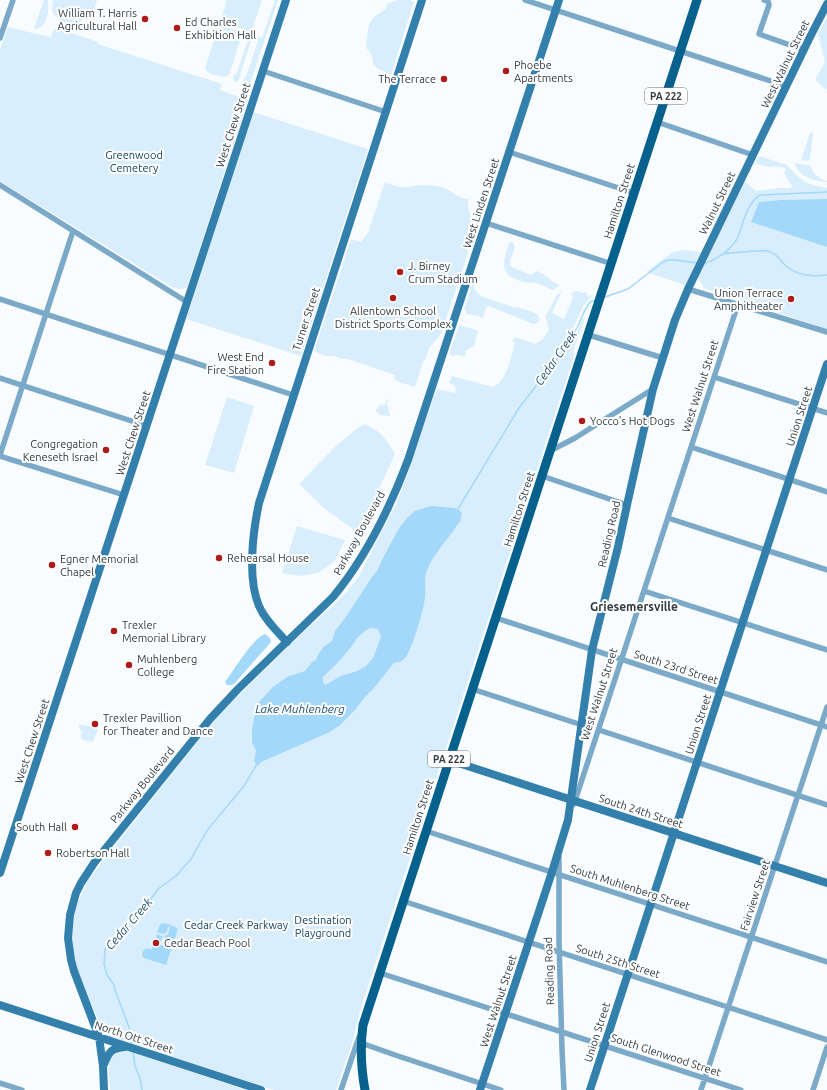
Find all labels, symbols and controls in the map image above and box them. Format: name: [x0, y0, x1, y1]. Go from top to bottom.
place label: William T. Harris Agricultural Hall: [58, 7, 137, 32]
marker: William T. Harris Agricultural Hall: [140, 14, 150, 24]
place label: Ed Charles Exhibition Hall: [185, 16, 256, 41]
street label: West Walnut Street: [758, 17, 812, 110]
marker: Ed Charles Exhibition Hall: [172, 23, 182, 33]
place label: Phoebe Apartments: [514, 59, 573, 84]
marker: Phoebe Apartments: [501, 66, 511, 76]
place label: The Terrace: [378, 73, 436, 85]
marker: The Terrace: [439, 74, 449, 84]
street label: West Chew Street: [214, 80, 253, 169]
road number: PA 222: [645, 88, 687, 104]
park label: Greenwood Cemetery: [105, 149, 163, 174]
street label: West Linden Street: [461, 156, 501, 250]
street label: Hamilton Street: [601, 161, 637, 240]
street label: Walnut Street: [697, 169, 738, 236]
place label: J. Birney Crum Stadium: [408, 260, 478, 285]
marker: J. Birney Crum Stadium: [395, 267, 405, 277]
street label: Turner Street: [290, 285, 322, 352]
place label: Union Terrace Amphitheater: [714, 287, 784, 312]
marker: Allentown School District Sports Complex: [388, 293, 398, 303]
marker: Union Terrace Amphitheater: [786, 294, 796, 304]
place label: Allentown School District Sports Complex: [335, 305, 452, 330]
water label: Cedar Creek: [532, 327, 580, 388]
street label: West Walnut Street: [679, 338, 721, 434]
place label: West End Fire Station: [207, 351, 264, 376]
marker: West End Fire Station: [267, 358, 277, 368]
street label: Union Street: [784, 384, 815, 448]
street label: West Chew Street: [114, 388, 153, 477]
place label: Yocco's Hot Dogs: [590, 415, 675, 427]
marker: Yocco's Hot Dogs: [577, 416, 587, 426]
place label: Congregation Keneseth Israel: [23, 438, 98, 463]
marker: Congregation Keneseth Israel: [101, 445, 111, 455]
street label: Hamilton Street: [501, 469, 537, 548]
street label: Parkway Boulevard: [331, 489, 387, 577]
street label: Reading Road: [595, 499, 623, 569]
place label: Rehearsal House: [227, 552, 309, 564]
place label: Egner Memorial Chapel: [60, 553, 138, 578]
marker: Rehearsal House: [214, 553, 224, 563]
marker: Egner Memorial Chapel: [47, 560, 57, 570]
district label: Griesemersville: [590, 600, 678, 613]
place label: Trexler Memorial Library: [122, 619, 206, 644]
marker: Trexler Memorial Library: [109, 626, 119, 636]
street label: West Walnut Street: [578, 646, 620, 742]
street label: South 23rd Street: [632, 648, 720, 686]
place label: Muhlenberg College: [137, 653, 197, 678]
marker: Muhlenberg College: [124, 660, 134, 670]
street label: Union Street: [683, 692, 714, 756]
street label: West Chew Street: [13, 696, 52, 785]
water label: Lake Muhlenberg: [255, 702, 345, 715]
place label: Trexler Pavillion for Theater and Dance: [103, 712, 213, 737]
marker: Trexler Pavillion for Theater and Dance: [90, 719, 100, 729]
street label: Parkway Boulevard: [108, 745, 176, 825]
road number: PA 222: [428, 751, 470, 767]
street label: Hamilton Street: [400, 777, 436, 856]
street label: South 24th Street: [597, 792, 685, 830]
place label: South Hall: [16, 821, 67, 833]
marker: South Hall: [70, 822, 80, 832]
place label: Robertson Hall: [56, 847, 129, 859]
marker: Robertson Hall: [43, 848, 53, 858]
street label: Fairview Street: [738, 857, 772, 932]
street label: South Muhlenberg Street: [569, 862, 692, 912]
water label: Cedar Creek: [103, 895, 155, 952]
park label: Destination Playground: [294, 914, 352, 939]
park label: Cedar Creek Parkway: [184, 919, 289, 931]
place label: Cedar Beach Pool: [164, 937, 251, 949]
street label: Reading Road: [542, 937, 556, 1005]
marker: Cedar Beach Pool: [151, 938, 161, 948]
street label: South 25th Street: [574, 942, 662, 980]
street label: West Walnut Street: [477, 953, 519, 1049]
street label: Union Street: [582, 1000, 613, 1064]
street label: North Ott Street: [93, 1019, 175, 1056]
street label: South Glenwood Street: [609, 1031, 723, 1079]

